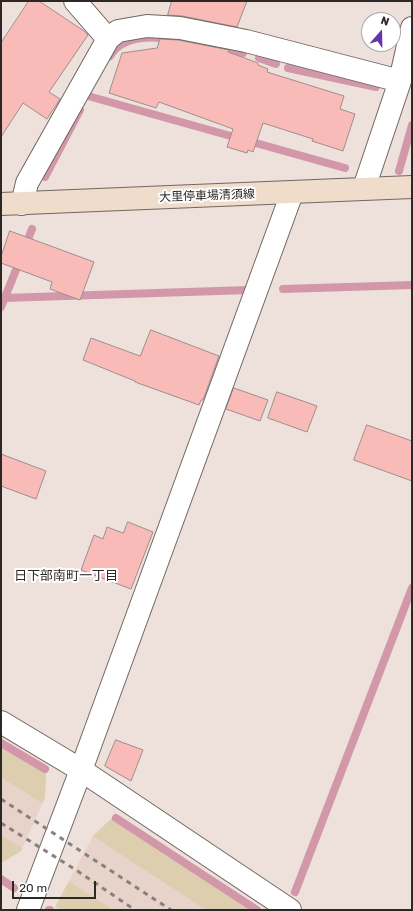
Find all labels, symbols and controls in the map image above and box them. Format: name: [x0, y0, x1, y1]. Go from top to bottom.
north arrow: [361, 12, 401, 52]
text: N: [379, 14, 391, 29]
street label: 大里停車場清須線: [159, 187, 255, 205]
district label: 日下部南町一丁目: [14, 568, 118, 584]
scale bar: [14, 873, 98, 899]
text: 20 m: [19, 881, 47, 895]

